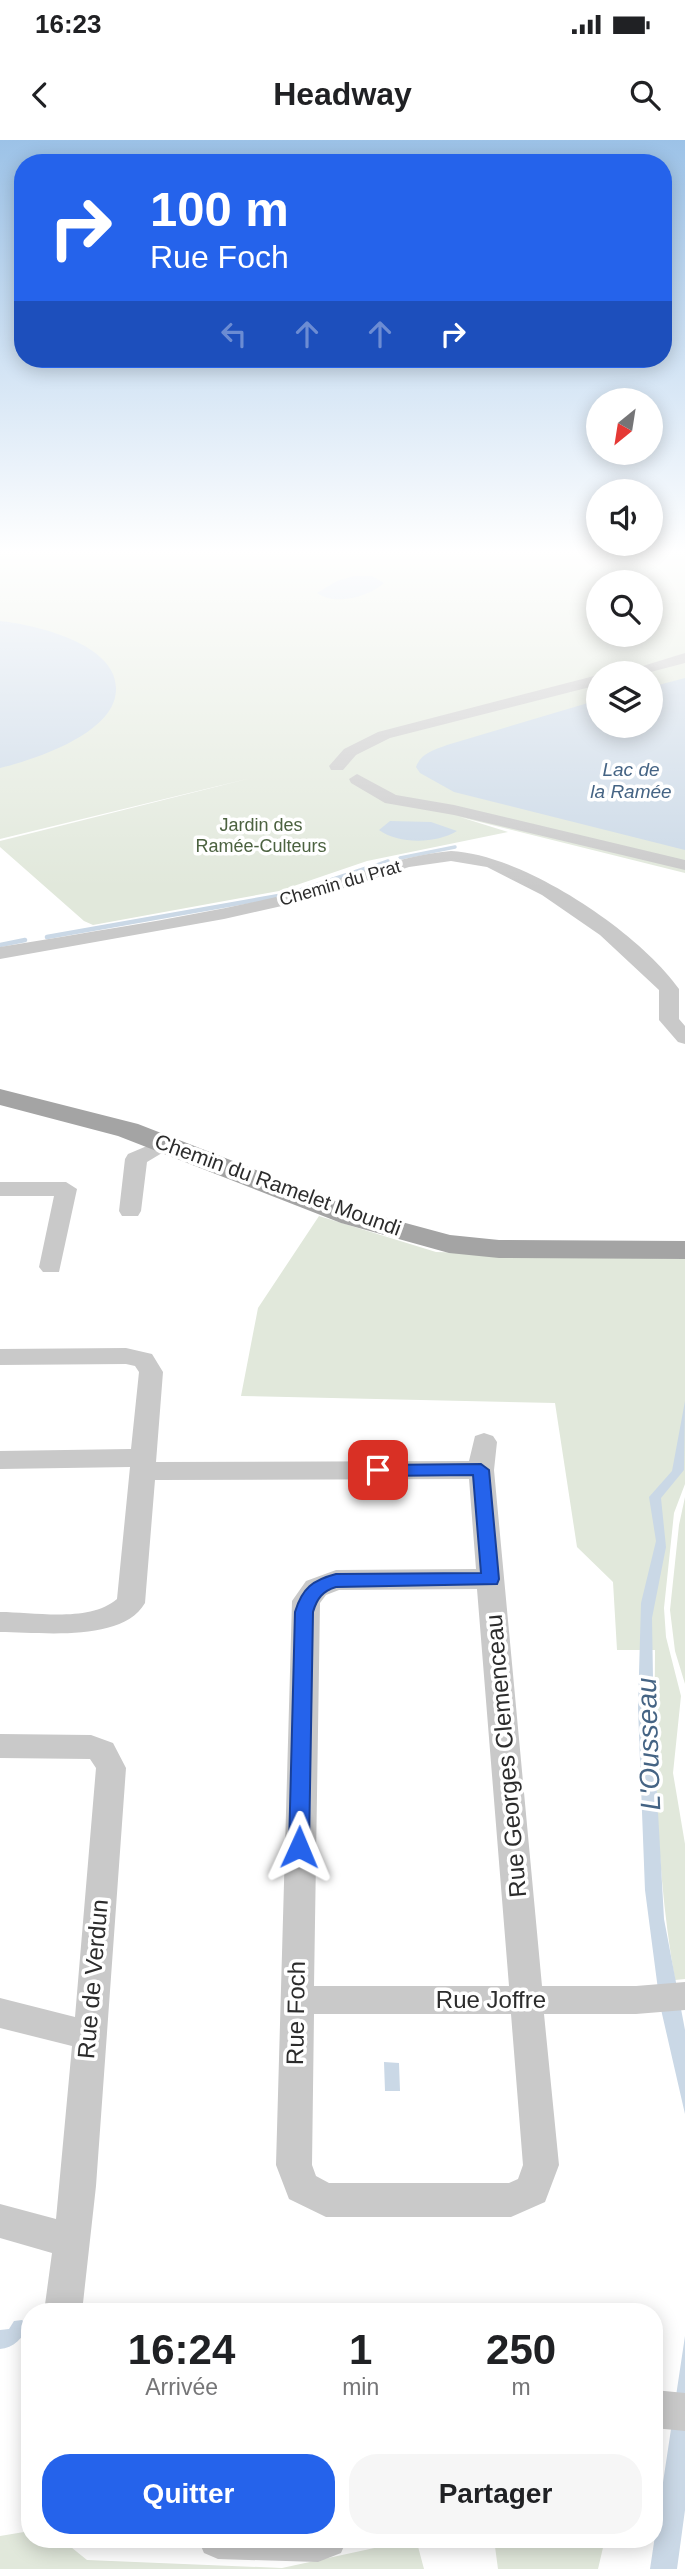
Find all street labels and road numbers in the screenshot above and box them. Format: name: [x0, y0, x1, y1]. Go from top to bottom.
street label: Chemin du Prat: [277, 856, 403, 910]
street label: Chemin du Ramelet Moundi: [152, 1129, 404, 1240]
street label: Rue Georges Clemenceau: [480, 1613, 531, 1899]
street label: Rue de Verdun: [72, 1898, 113, 2060]
street label: Rue Foch: [281, 1961, 310, 2065]
street label: Rue Joffre: [436, 1986, 546, 2013]

